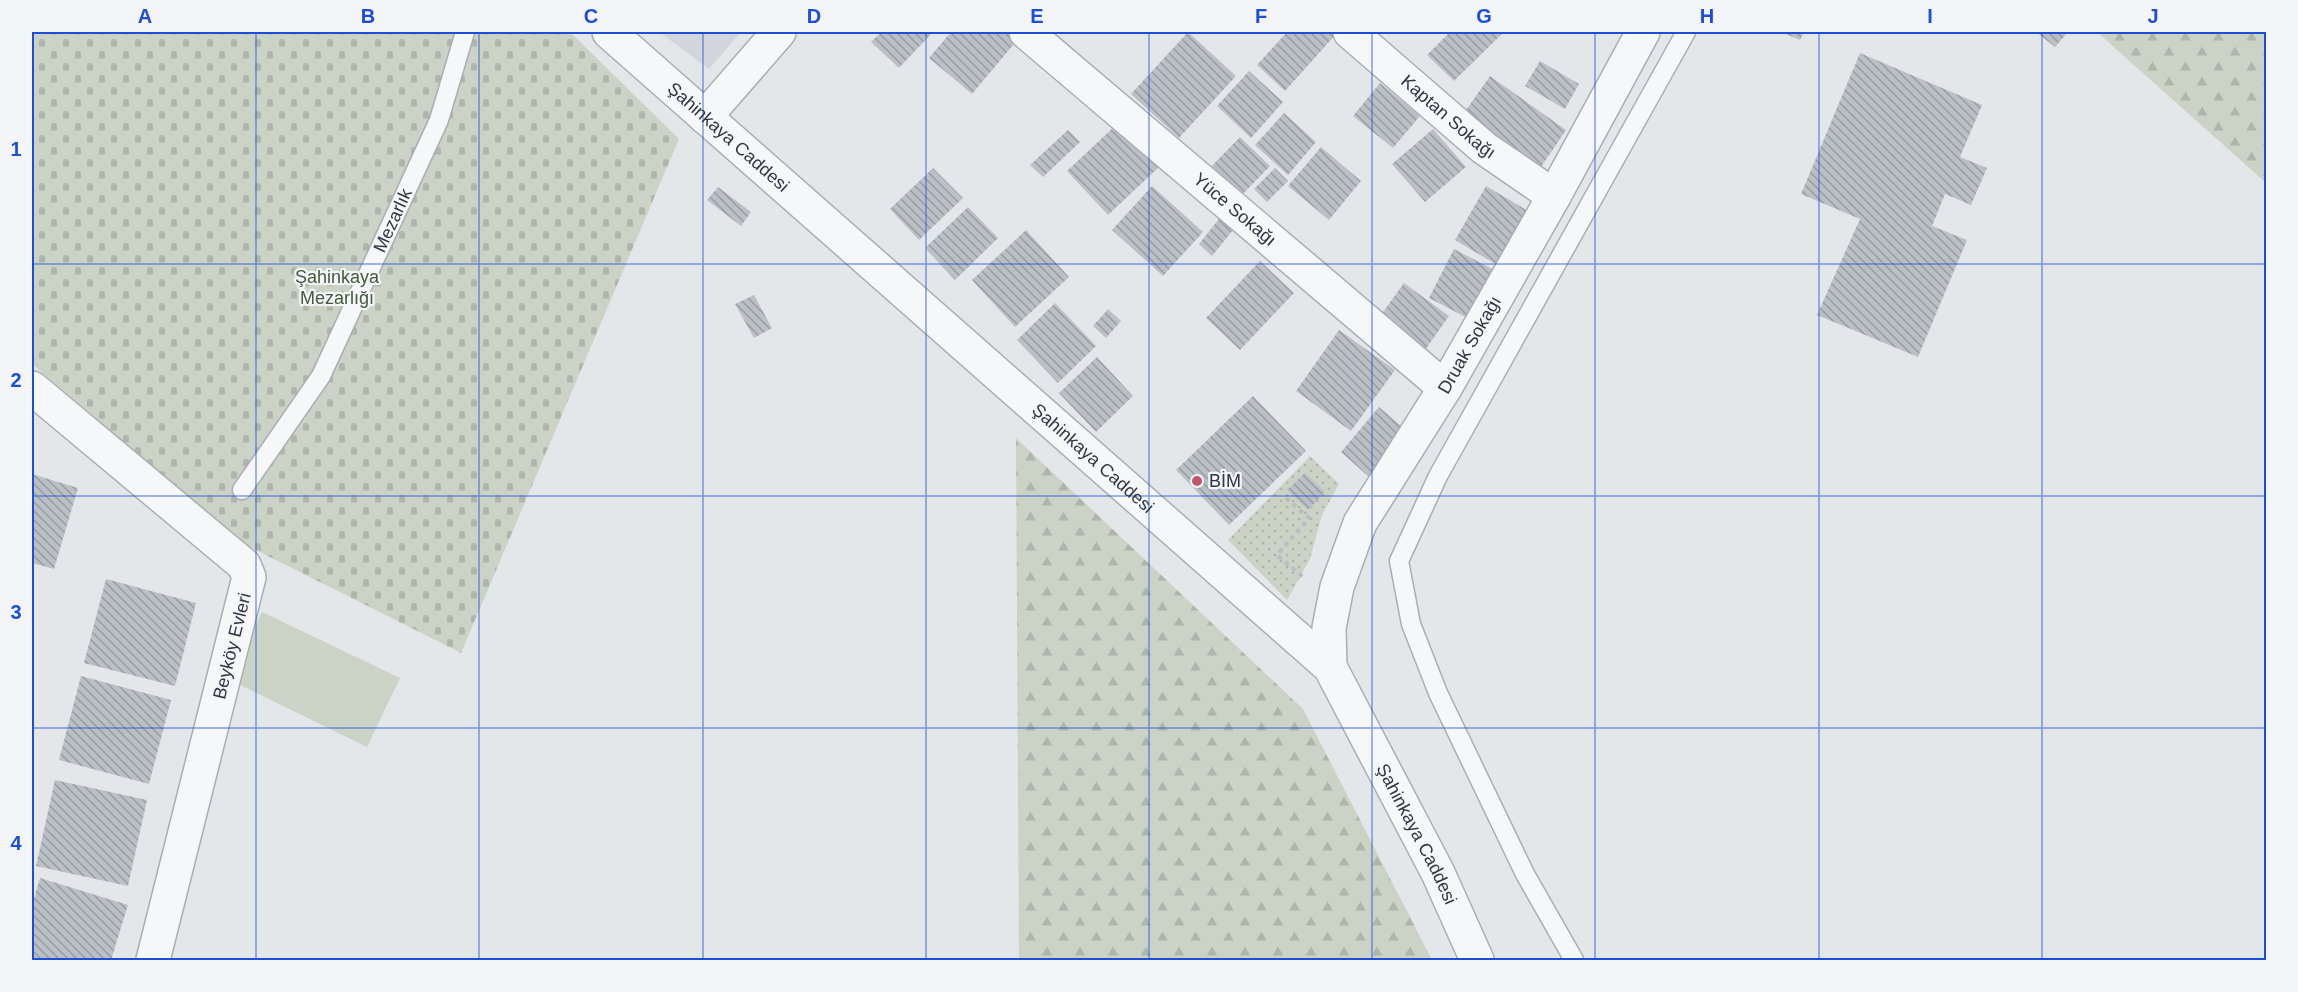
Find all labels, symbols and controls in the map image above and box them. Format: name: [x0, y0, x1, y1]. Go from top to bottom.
text: A: [138, 5, 152, 27]
text: B: [361, 5, 375, 27]
text: C: [584, 5, 598, 27]
text: D: [807, 5, 821, 27]
text: E: [1030, 5, 1044, 27]
text: F: [1255, 5, 1267, 27]
text: G: [1476, 5, 1492, 27]
text: H: [1700, 5, 1714, 27]
text: I: [1927, 5, 1933, 27]
text: J: [2147, 5, 2159, 27]
street label: Kaptan Sokağı: [1397, 71, 1499, 163]
street label: Şahinkaya Caddesi: [663, 78, 793, 196]
text: 1: [10, 138, 22, 160]
street label: Yüce Sokağı: [1189, 169, 1280, 250]
street label: Mezarlık: [369, 184, 416, 256]
park label: Şahinkaya Mezarlığı: [295, 267, 380, 308]
street label: Druak Sokağı: [1434, 292, 1505, 397]
text: 2: [10, 369, 22, 391]
street label: Şahinkaya Caddesi: [1028, 400, 1158, 517]
place label: BİM: [1209, 471, 1241, 491]
marker: BİM: [1190, 474, 1204, 488]
street label: Beyköy Evleri: [209, 591, 255, 701]
text: 3: [10, 601, 22, 623]
street label: Şahinkaya Caddesi: [1373, 760, 1461, 907]
text: 4: [10, 832, 22, 854]

